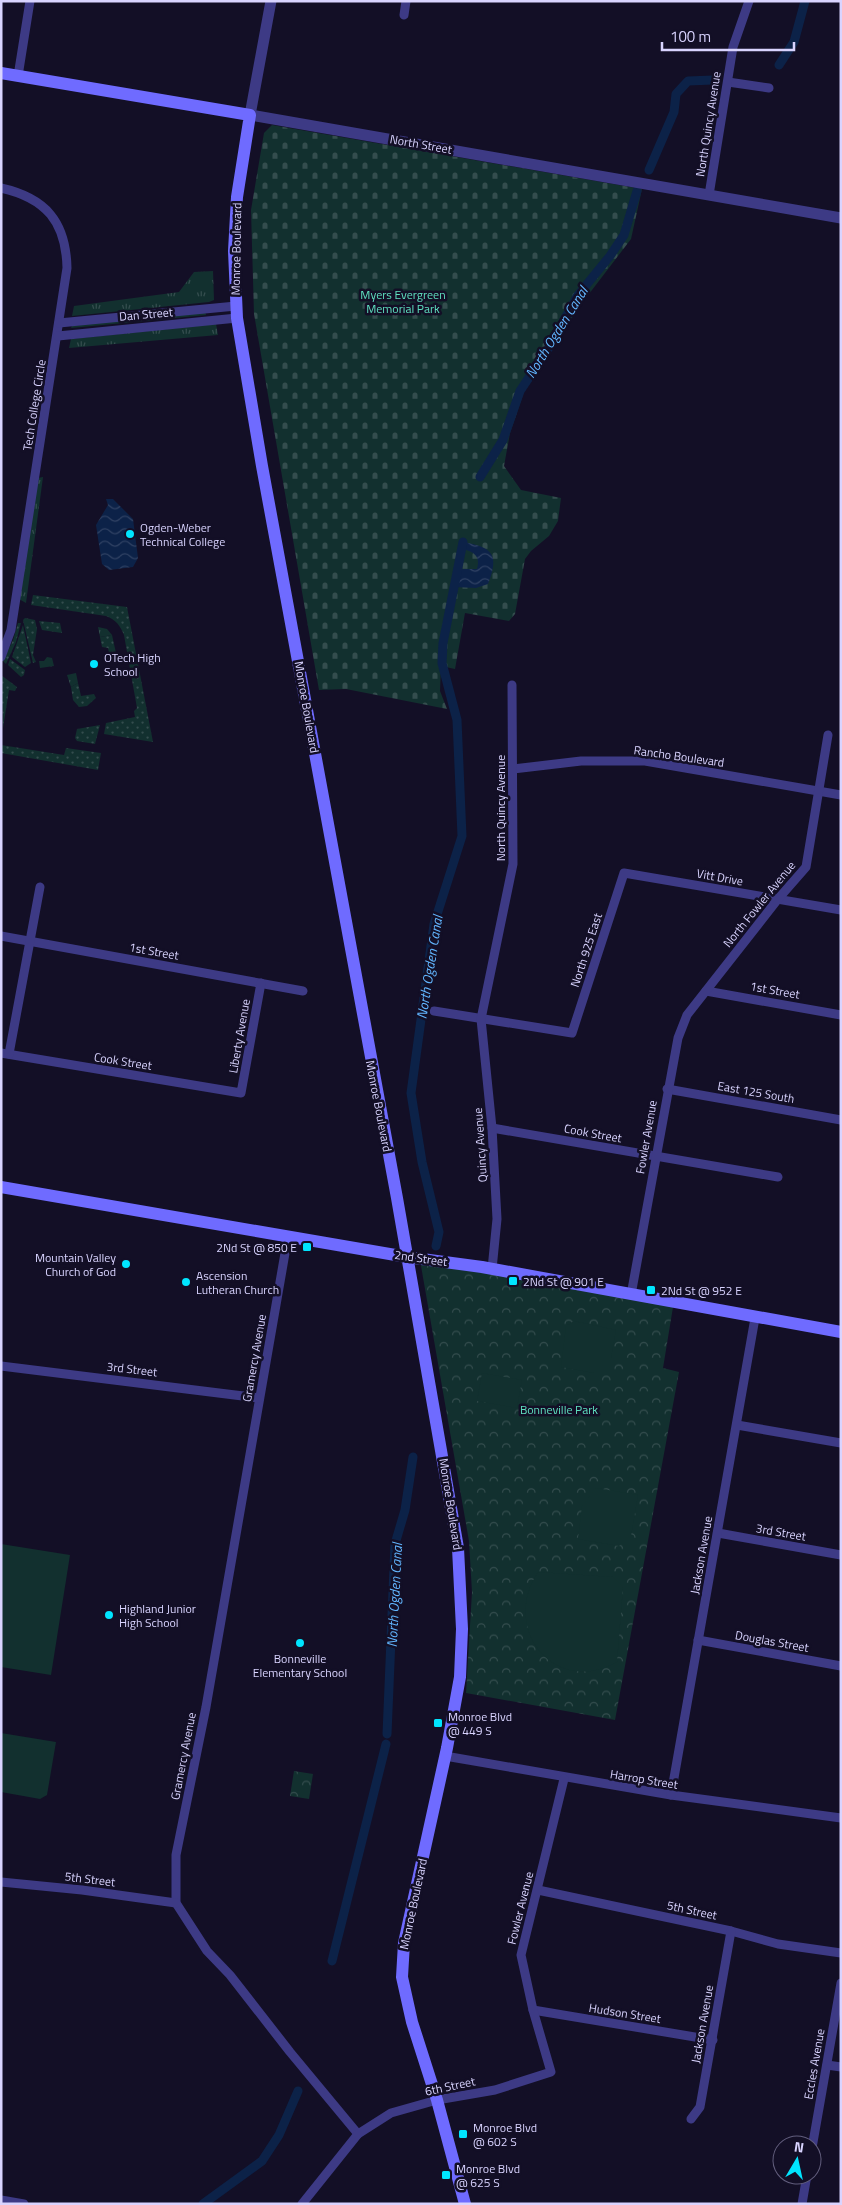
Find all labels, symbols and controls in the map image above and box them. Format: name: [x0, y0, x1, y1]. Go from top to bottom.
scale bar: [662, 20, 794, 52]
text: 100 m: [670, 25, 711, 48]
street label: North Quincy Avenue: [690, 70, 726, 178]
street label: North Street: [388, 129, 454, 159]
street label: Monroe Boulevard: [226, 202, 246, 296]
water label: North Ogden Canal: [519, 280, 594, 382]
park label: Myers Evergreen Memorial Park: [360, 285, 446, 318]
street label: Dan Street: [118, 302, 174, 326]
street label: Tech College Circle: [17, 358, 51, 452]
place label: Ogden-Weber Technical College: [140, 518, 225, 551]
marker: Ogden-Weber Technical College: [124, 528, 136, 540]
place label: OTech High School: [104, 648, 161, 681]
marker: OTech High School: [88, 658, 100, 670]
street label: Monroe Boulevard: [290, 660, 324, 754]
street label: Rancho Boulevard: [632, 740, 726, 772]
street label: North Quincy Avenue: [491, 755, 510, 861]
street label: North Fowler Avenue: [718, 857, 800, 951]
street label: Vitt Drive: [695, 864, 745, 890]
street label: North 925 East: [565, 910, 607, 990]
water label: North Ogden Canal: [410, 912, 448, 1020]
street label: 1st Street: [128, 937, 181, 965]
street label: 1st Street: [749, 976, 802, 1004]
street label: Liberty Avenue: [223, 997, 255, 1075]
street label: Cook Street: [93, 1047, 154, 1075]
street label: Monroe Boulevard: [361, 1059, 397, 1153]
street label: East 125 South: [716, 1076, 796, 1108]
street label: Fowler Avenue: [630, 1099, 662, 1175]
street label: Quincy Avenue: [468, 1107, 492, 1183]
street label: Cook Street: [563, 1119, 624, 1148]
place label: 2Nd St @ 850 E: [216, 1238, 297, 1257]
marker: 2Nd St @ 850 E: [301, 1241, 313, 1253]
street label: 2nd Street: [393, 1245, 449, 1271]
place label: Mountain Valley Church of God: [35, 1248, 116, 1281]
marker: Mountain Valley Church of God: [120, 1258, 132, 1270]
place label: Ascension Lutheran Church: [196, 1266, 279, 1299]
place label: 2Nd St @ 901 E: [523, 1272, 604, 1291]
marker: 2Nd St @ 901 E: [507, 1275, 519, 1287]
marker: Ascension Lutheran Church: [180, 1276, 192, 1288]
place label: 2Nd St @ 952 E: [661, 1281, 742, 1300]
marker: 2Nd St @ 952 E: [645, 1284, 657, 1296]
street label: Gramercy Avenue: [237, 1313, 271, 1403]
street label: 3rd Street: [106, 1356, 159, 1382]
park label: Bonneville Park: [520, 1400, 598, 1419]
street label: Monroe Boulevard: [434, 1457, 468, 1551]
street label: Jackson Avenue: [685, 1514, 717, 1596]
street label: 3rd Street: [754, 1518, 808, 1546]
water label: North Ogden Canal: [381, 1540, 407, 1648]
place label: Highland Junior High School: [119, 1599, 196, 1632]
marker: Highland Junior High School: [103, 1609, 115, 1621]
street label: Douglas Street: [734, 1625, 811, 1657]
marker: Bonneville Elementary School: [294, 1637, 306, 1649]
place label: Bonneville Elementary School: [253, 1649, 347, 1682]
place label: Monroe Blvd @ 449 S: [448, 1707, 512, 1740]
street label: Gramercy Avenue: [165, 1711, 201, 1801]
marker: Monroe Blvd @ 449 S: [432, 1717, 444, 1729]
street label: Harrop Street: [609, 1764, 680, 1794]
street label: Monroe Boulevard: [394, 1857, 432, 1951]
street label: 5th Street: [64, 1866, 117, 1892]
street label: Fowler Avenue: [502, 1869, 538, 1947]
street label: 5th Street: [665, 1895, 720, 1925]
street label: Jackson Avenue: [686, 1983, 718, 2065]
street label: Hudson Street: [588, 1998, 663, 2028]
street label: Eccles Avenue: [798, 2027, 830, 2101]
street label: 6th Street: [423, 2071, 478, 2101]
place label: Monroe Blvd @ 602 S: [473, 2118, 537, 2151]
marker: Monroe Blvd @ 602 S: [457, 2128, 469, 2140]
north arrow: [772, 2135, 822, 2185]
text: N: [793, 2136, 806, 2158]
place label: Monroe Blvd @ 625 S: [456, 2159, 520, 2192]
marker: Monroe Blvd @ 625 S: [440, 2169, 452, 2181]

